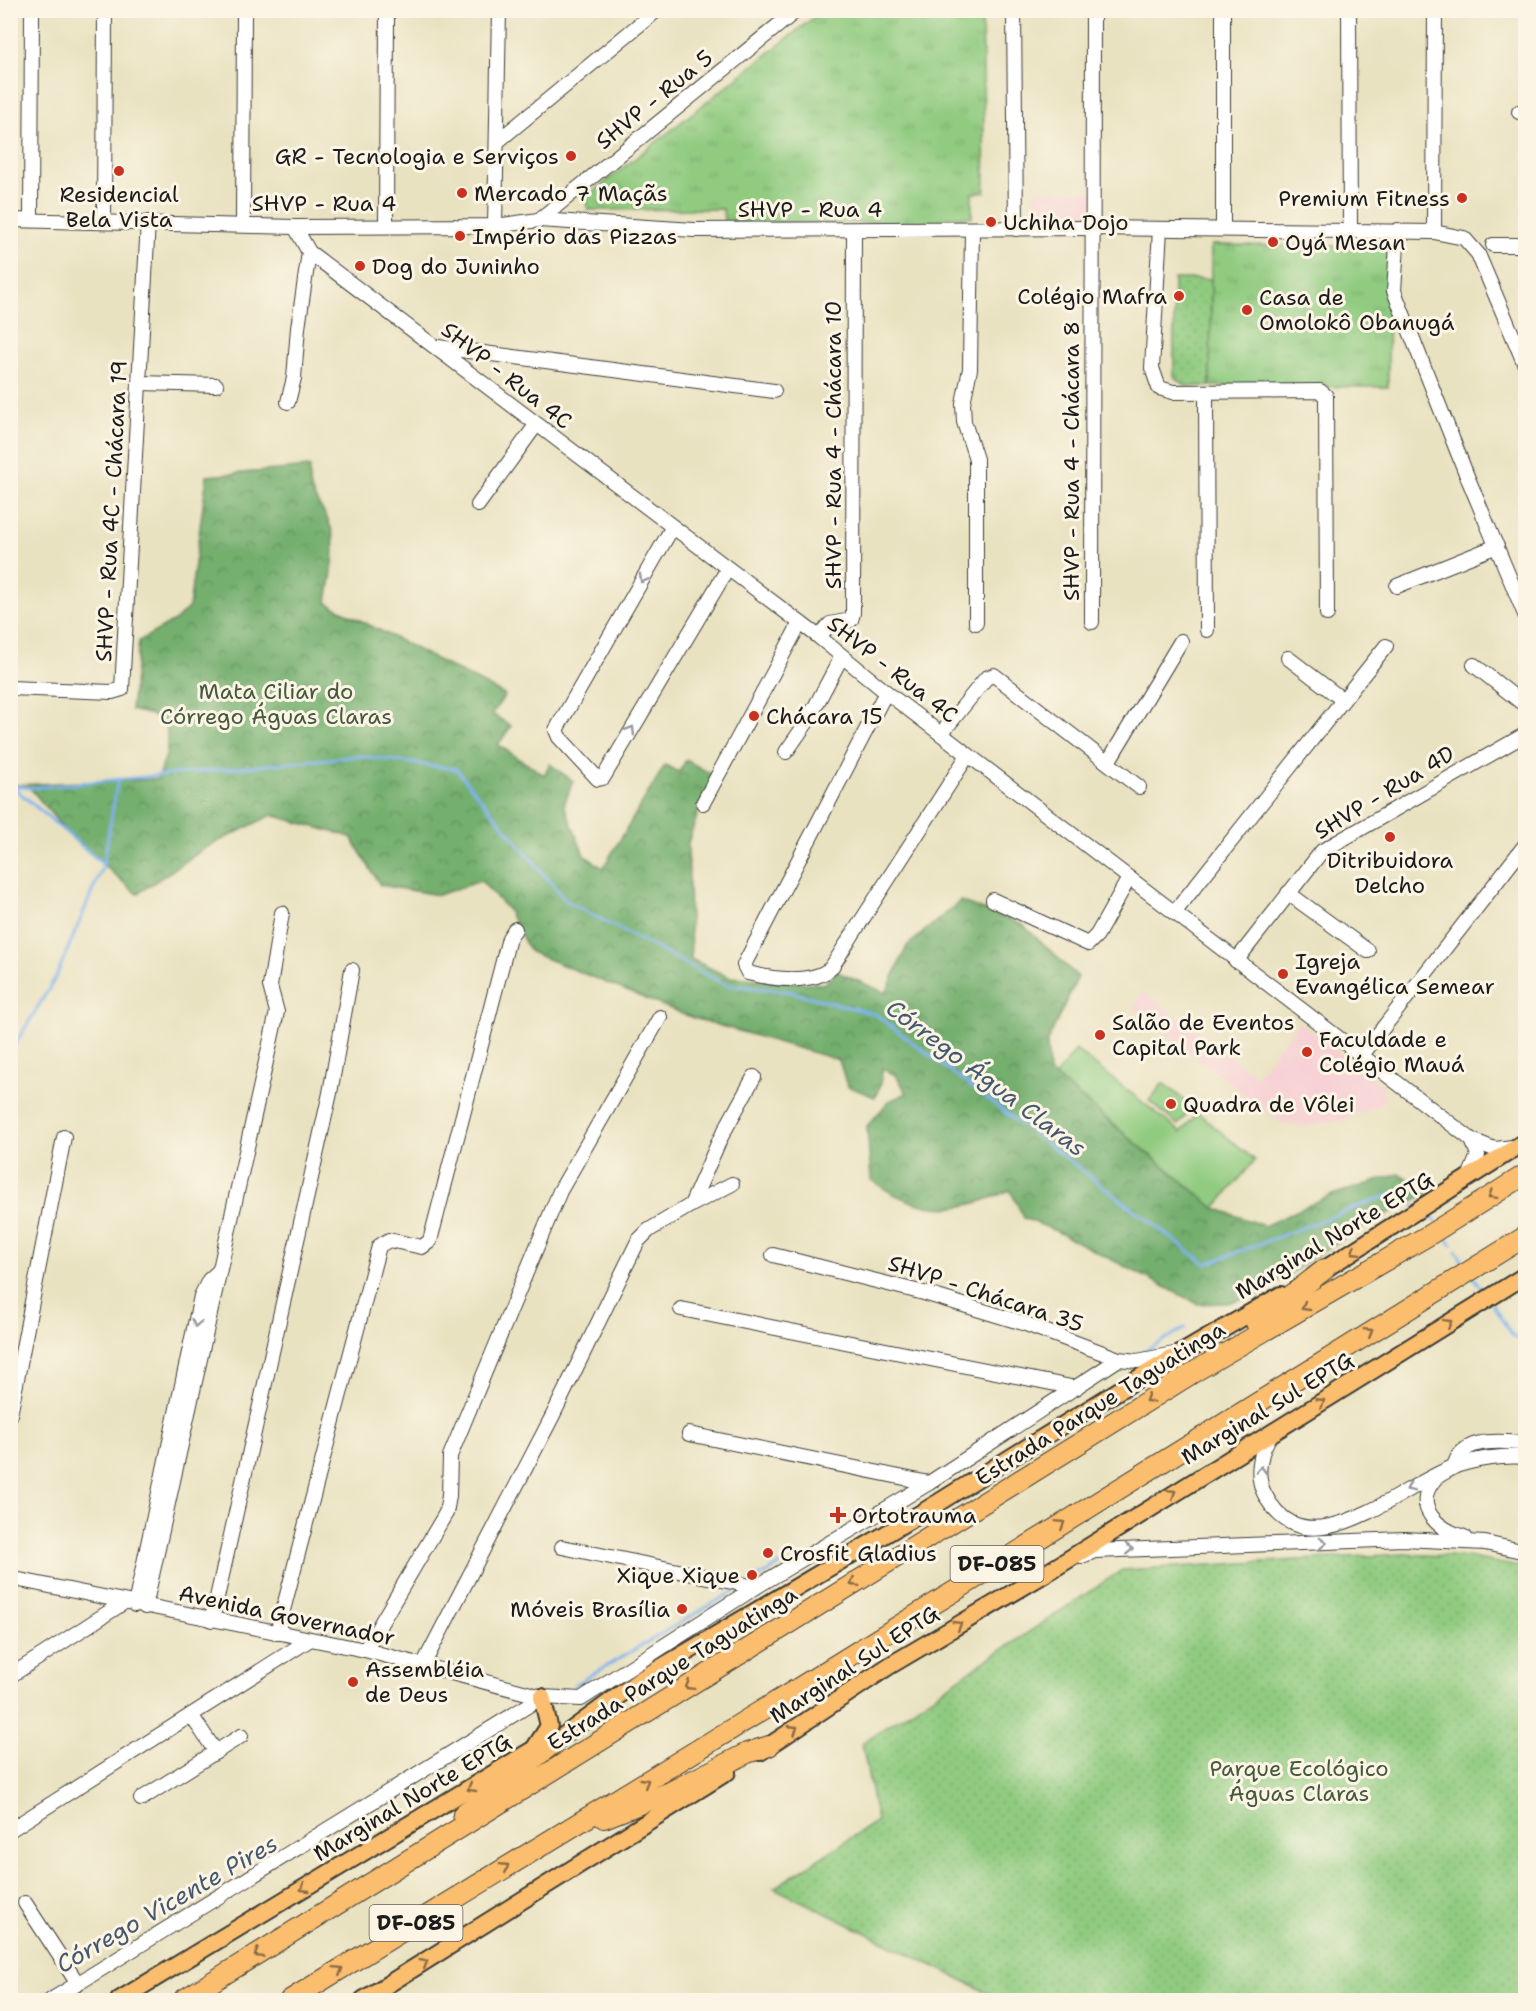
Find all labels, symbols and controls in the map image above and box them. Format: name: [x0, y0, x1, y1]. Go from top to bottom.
street label: SHVP - Rua 5: [590, 43, 719, 156]
place label: GR - Tecnologia e Serviços: [275, 142, 559, 171]
marker: GR - Tecnologia e Serviços: [564, 149, 578, 163]
marker: Residencial Bela Vista: [112, 164, 126, 178]
place label: Mercado 7 Maçãs: [474, 179, 668, 208]
place label: Residencial Bela Vista: [59, 180, 179, 234]
place label: Premium Fitness: [1278, 184, 1450, 213]
marker: Mercado 7 Maçãs: [455, 186, 469, 200]
street label: SHVP - Rua 4: [252, 189, 396, 218]
marker: Premium Fitness: [1455, 191, 1469, 205]
street label: SHVP - Rua 4: [738, 195, 882, 224]
place label: Uchiha Dojo: [1003, 208, 1129, 237]
marker: Uchiha Dojo: [984, 215, 998, 229]
place label: Império das Pizzas: [472, 222, 677, 251]
place label: Oyá Mesan: [1285, 228, 1405, 257]
marker: Império das Pizzas: [453, 229, 467, 243]
marker: Oyá Mesan: [1266, 235, 1280, 249]
place label: Dog do Juninho: [372, 252, 540, 281]
marker: Dog do Juninho: [353, 259, 367, 273]
place label: Colégio Mafra: [1017, 282, 1167, 311]
place label: Casa de Omolokô Obanugá: [1259, 283, 1455, 337]
marker: Colégio Mafra: [1172, 289, 1186, 303]
street label: SHVP - Rua 4 - Chácara 10: [819, 301, 848, 589]
marker: Casa de Omolokô Obanugá: [1240, 303, 1254, 317]
street label: SHVP - Rua 4C: [435, 315, 578, 436]
street label: SHVP - Rua 4 - Chácara 8: [1057, 321, 1086, 601]
street label: SHVP - Rua 4C - Chácara 19: [89, 360, 134, 663]
one-way arrow: [639, 573, 650, 583]
street label: SHVP - Rua 4C: [821, 609, 964, 730]
park label: Mata Ciliar do Córrego Águas Claras: [160, 677, 392, 731]
place label: Chácara 15: [766, 702, 883, 731]
marker: Chácara 15: [747, 709, 761, 723]
one-way arrow: [623, 726, 635, 736]
street label: SHVP - Rua 4D: [1309, 739, 1460, 846]
marker: Ditribuidora Delcho: [1383, 830, 1397, 844]
place label: Ditribuidora Delcho: [1327, 846, 1454, 900]
place label: Igreja Evangélica Semear: [1295, 947, 1495, 1001]
marker: Igreja Evangélica Semear: [1276, 967, 1290, 981]
water label: Córrego Água Claras: [879, 992, 1093, 1164]
place label: Salão de Eventos Capital Park: [1112, 1008, 1295, 1062]
place label: Faculdade e Colégio Mauá: [1319, 1025, 1465, 1079]
marker: Salão de Eventos Capital Park: [1093, 1028, 1107, 1042]
marker: Faculdade e Colégio Mauá: [1300, 1045, 1314, 1059]
place label: Quadra de Vôlei: [1183, 1090, 1355, 1119]
marker: Quadra de Vôlei: [1164, 1097, 1178, 1111]
street label: Marginal Norte EPTG: [1230, 1165, 1439, 1306]
one-way arrow: [1488, 1188, 1499, 1199]
one-way arrow: [1351, 1243, 1361, 1255]
street label: SHVP - Chácara 35: [885, 1248, 1087, 1339]
one-way arrow: [1301, 1300, 1311, 1311]
street label: Estrada Parque Taguatinga: [970, 1314, 1231, 1492]
one-way arrow: [190, 1317, 203, 1327]
one-way arrow: [1441, 1319, 1452, 1330]
one-way arrow: [1363, 1328, 1373, 1340]
street label: Marginal Sul EPTG: [1176, 1345, 1359, 1471]
one-way arrow: [1145, 1392, 1155, 1404]
one-way arrow: [1315, 1398, 1326, 1409]
one-way arrow: [1254, 1465, 1267, 1474]
one-way arrow: [1405, 1481, 1416, 1493]
one-way arrow: [1165, 1489, 1176, 1500]
place label: Ortotrauma: [852, 1501, 977, 1530]
marker: Ortotrauma: [829, 1506, 847, 1524]
one-way arrow: [1055, 1520, 1065, 1532]
one-way arrow: [1319, 1536, 1328, 1549]
place label: Crosfit Gladius: [780, 1539, 937, 1568]
one-way arrow: [1124, 1543, 1133, 1556]
marker: Crosfit Gladius: [761, 1546, 775, 1560]
road number: DF-085: [950, 1546, 1044, 1582]
place label: Xique Xique: [617, 1561, 740, 1590]
marker: Xique Xique: [745, 1568, 759, 1582]
one-way arrow: [850, 1575, 860, 1587]
street label: Avenida Governador: [176, 1578, 398, 1653]
street label: Estrada Parque Taguatinga: [542, 1579, 803, 1757]
place label: Móveis Brasília: [510, 1595, 670, 1624]
street label: Marginal Sul EPTG: [764, 1599, 945, 1730]
marker: Móveis Brasília: [675, 1602, 689, 1616]
one-way arrow: [952, 1620, 962, 1632]
place label: Assembléia de Deus: [365, 1655, 484, 1709]
marker: Assembléia de Deus: [346, 1675, 360, 1689]
one-way arrow: [685, 1679, 696, 1690]
one-way arrow: [787, 1726, 798, 1737]
street label: Marginal Norte EPTG: [308, 1727, 517, 1868]
park label: Parque Ecológico Águas Claras: [1209, 1754, 1389, 1808]
one-way arrow: [639, 1777, 649, 1789]
one-way arrow: [467, 1780, 477, 1792]
water label: Córrego Vicente Pires: [50, 1827, 284, 1981]
one-way arrow: [499, 1863, 509, 1875]
one-way arrow: [300, 1881, 310, 1893]
road number: DF-085: [370, 1905, 462, 1941]
one-way arrow: [254, 1946, 264, 1958]
one-way arrow: [418, 1958, 428, 1970]
one-way arrow: [333, 1965, 343, 1977]

